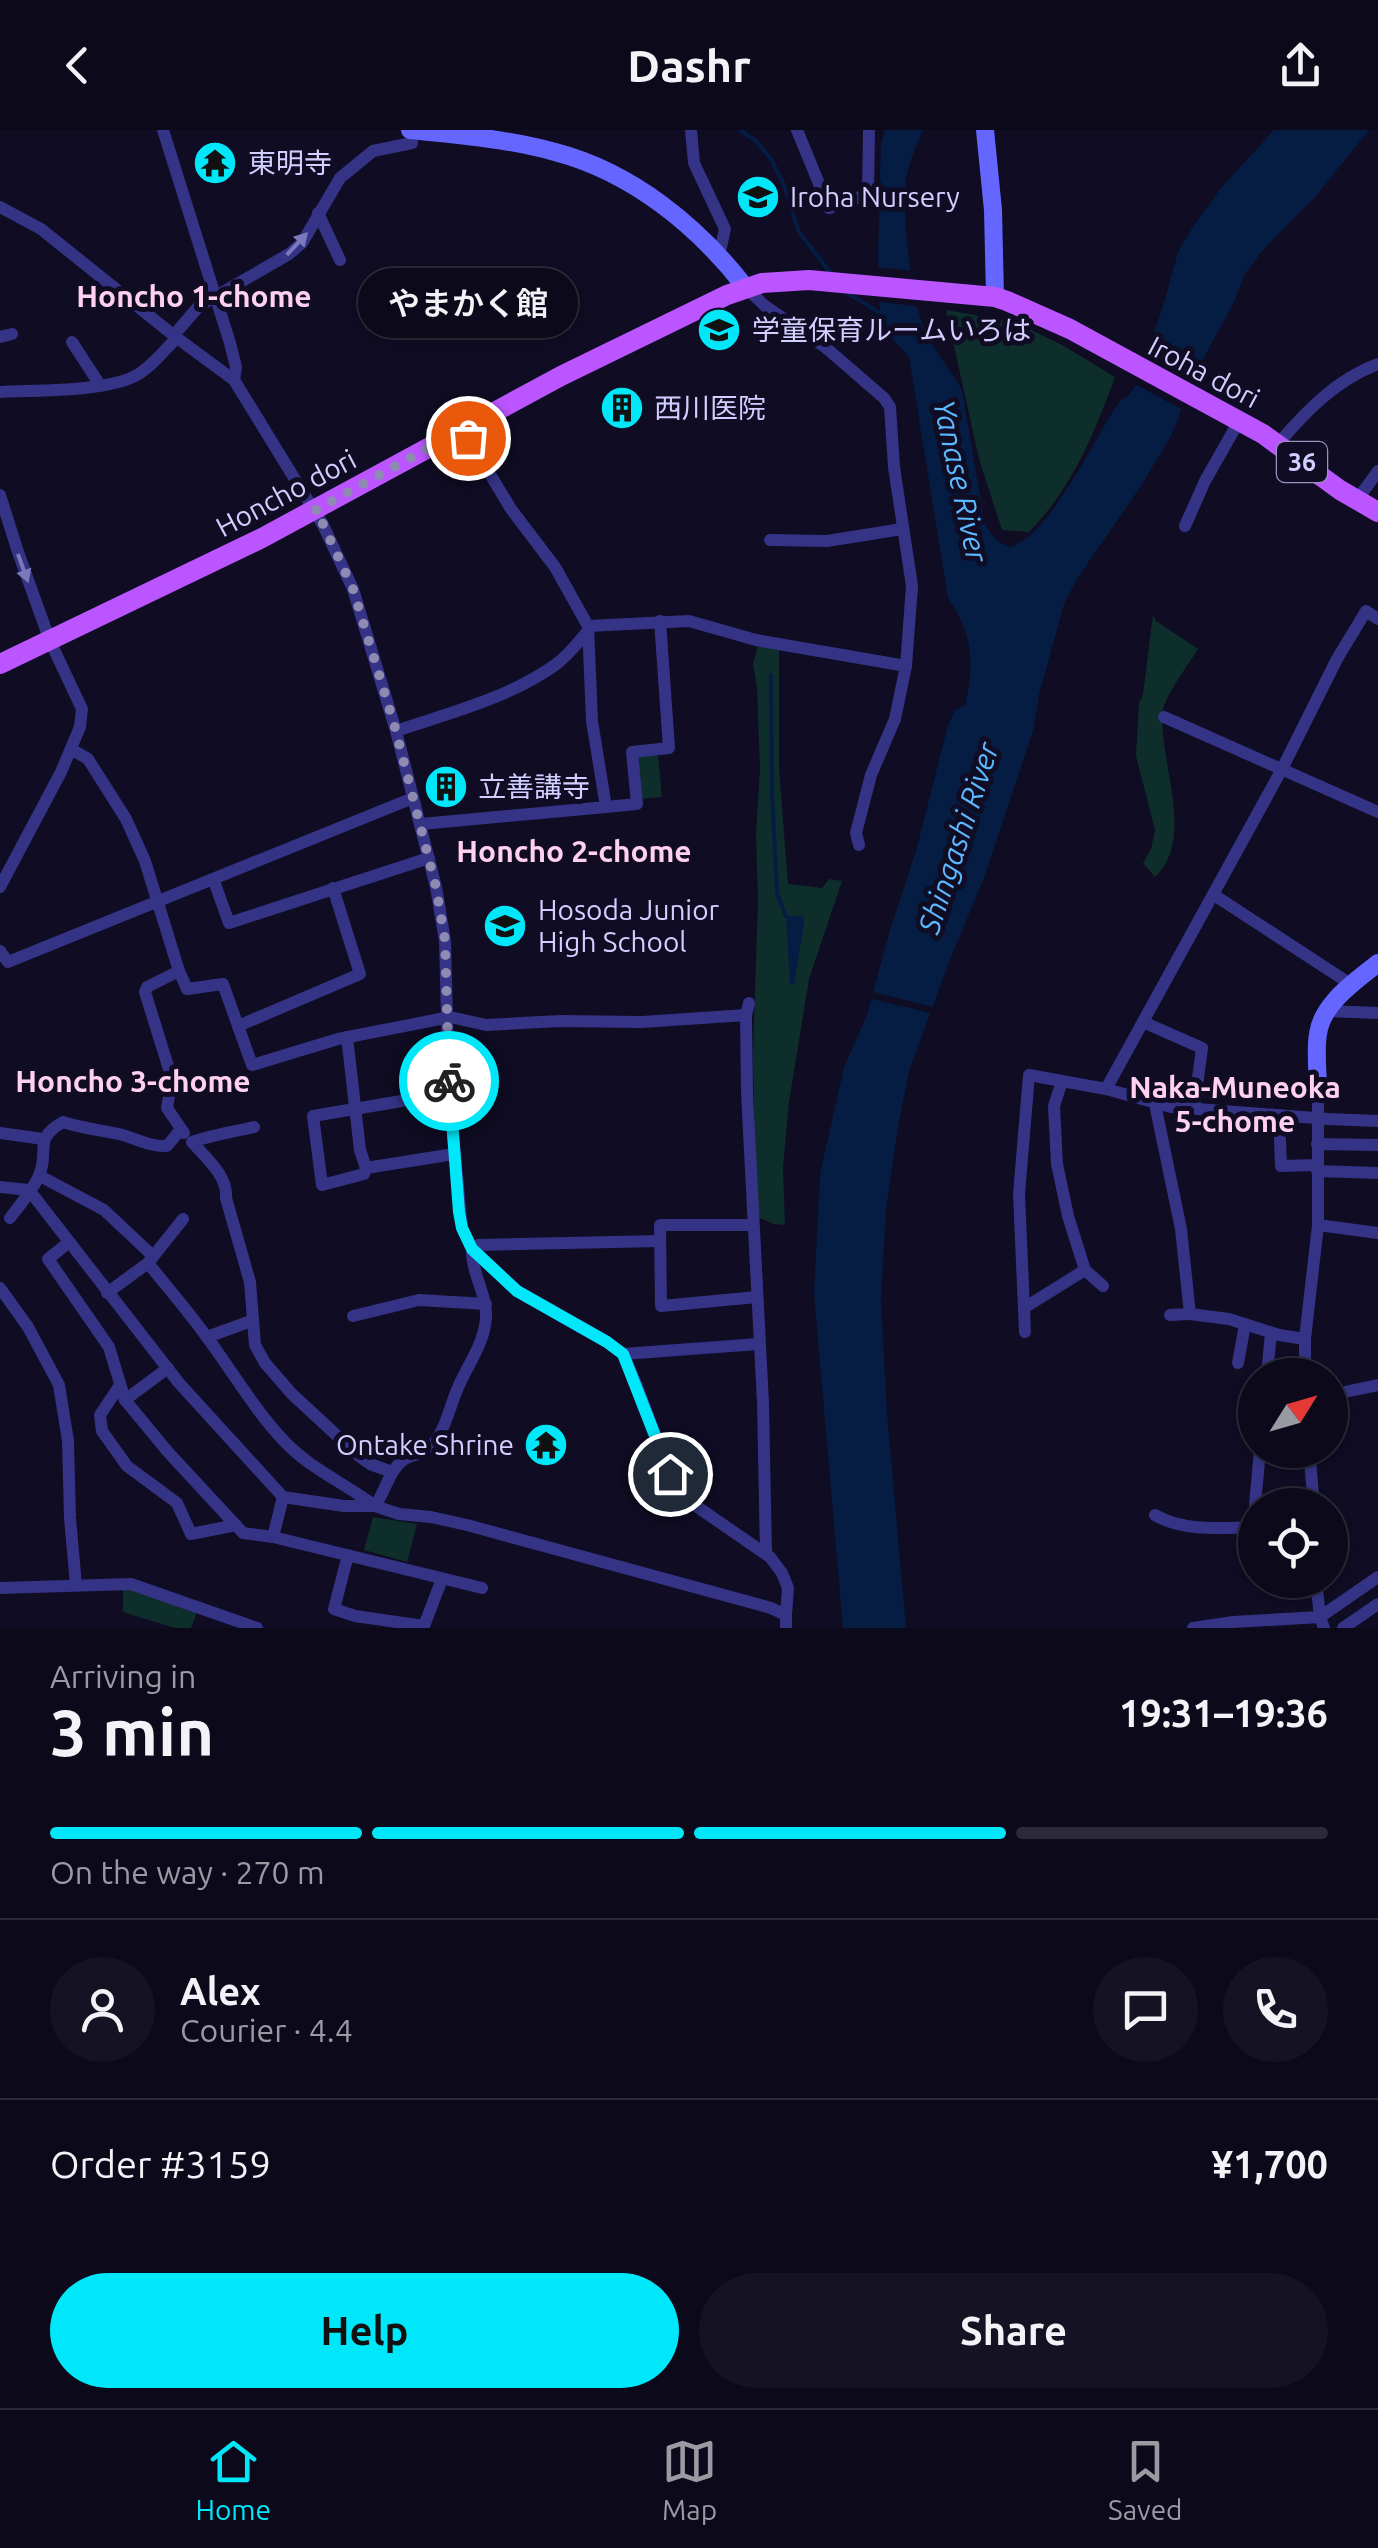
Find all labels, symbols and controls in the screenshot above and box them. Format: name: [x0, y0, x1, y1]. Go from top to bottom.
icon: back: [50, 38, 105, 93]
icon: share: [1273, 38, 1328, 93]
text: Dashr: [627, 40, 751, 91]
temple icon: 東明寺: [192, 140, 238, 186]
place label: 東明寺: [248, 147, 332, 178]
school or university icon: Iroha Nursery: [735, 174, 781, 220]
place label: Iroha Nursery: [790, 181, 960, 212]
one-way arrow: [285, 232, 307, 257]
callout: やまかく館: [358, 268, 578, 338]
district label: Honcho 1-chome: [76, 279, 312, 313]
text: やまかく館: [388, 285, 548, 321]
school or university icon: 学童保育ルームいろは: [696, 307, 742, 353]
place label: 学童保育ルームいろは: [752, 314, 1031, 345]
street label: Iroha dori: [1143, 329, 1265, 414]
building icon: 西川医院: [599, 385, 645, 431]
place label: 西川医院: [654, 392, 766, 423]
pin: [426, 396, 511, 481]
water label: Yanase River: [927, 396, 995, 567]
icon: bag: [441, 411, 496, 466]
road number: 36: [1277, 442, 1327, 482]
street label: Honcho dori: [211, 443, 361, 542]
one-way arrow: [16, 553, 32, 583]
water label: Shingashi River: [911, 736, 1005, 938]
building icon: 立善講寺: [423, 764, 469, 810]
place label: 立善講寺: [478, 771, 590, 802]
district label: Honcho 2-chome: [456, 834, 692, 868]
place label: Hosoda Junior High School: [538, 894, 720, 957]
school or university icon: Hosoda Junior High School: [482, 903, 528, 949]
courier: [399, 1031, 499, 1131]
icon: bike: [422, 1054, 477, 1109]
district label: Honcho 3-chome: [15, 1064, 251, 1098]
district label: Naka-Muneoka 5-chome: [1129, 1070, 1341, 1138]
north arrow: [1238, 1358, 1348, 1468]
map controls: [1238, 1358, 1348, 1598]
temple icon: Ontake Shrine: [523, 1422, 569, 1468]
place label: Ontake Shrine: [336, 1429, 514, 1460]
pin: [628, 1432, 713, 1517]
icon: home: [643, 1447, 698, 1502]
button: locate: [1238, 1488, 1348, 1598]
text: Arriving in: [50, 1658, 196, 1694]
text: 19:31–19:36: [1119, 1692, 1328, 1734]
text: 3 min: [50, 1695, 214, 1768]
text: On the way · 270 m: [50, 1854, 325, 1890]
button: person: [50, 1957, 155, 2062]
button: chat: [1093, 1957, 1198, 2062]
button: phone: [1223, 1957, 1328, 2062]
text: Alex: [180, 1970, 261, 2012]
text: Courier · 4.4: [180, 2012, 353, 2048]
text: Order #3159: [50, 2143, 271, 2185]
text: ¥1,700: [1211, 2143, 1328, 2185]
button: Help: [50, 2273, 679, 2388]
button: Share: [699, 2273, 1328, 2388]
tab: Home: [195, 2434, 271, 2525]
tab: Map: [662, 2434, 717, 2525]
tab: Saved: [1108, 2434, 1183, 2525]

